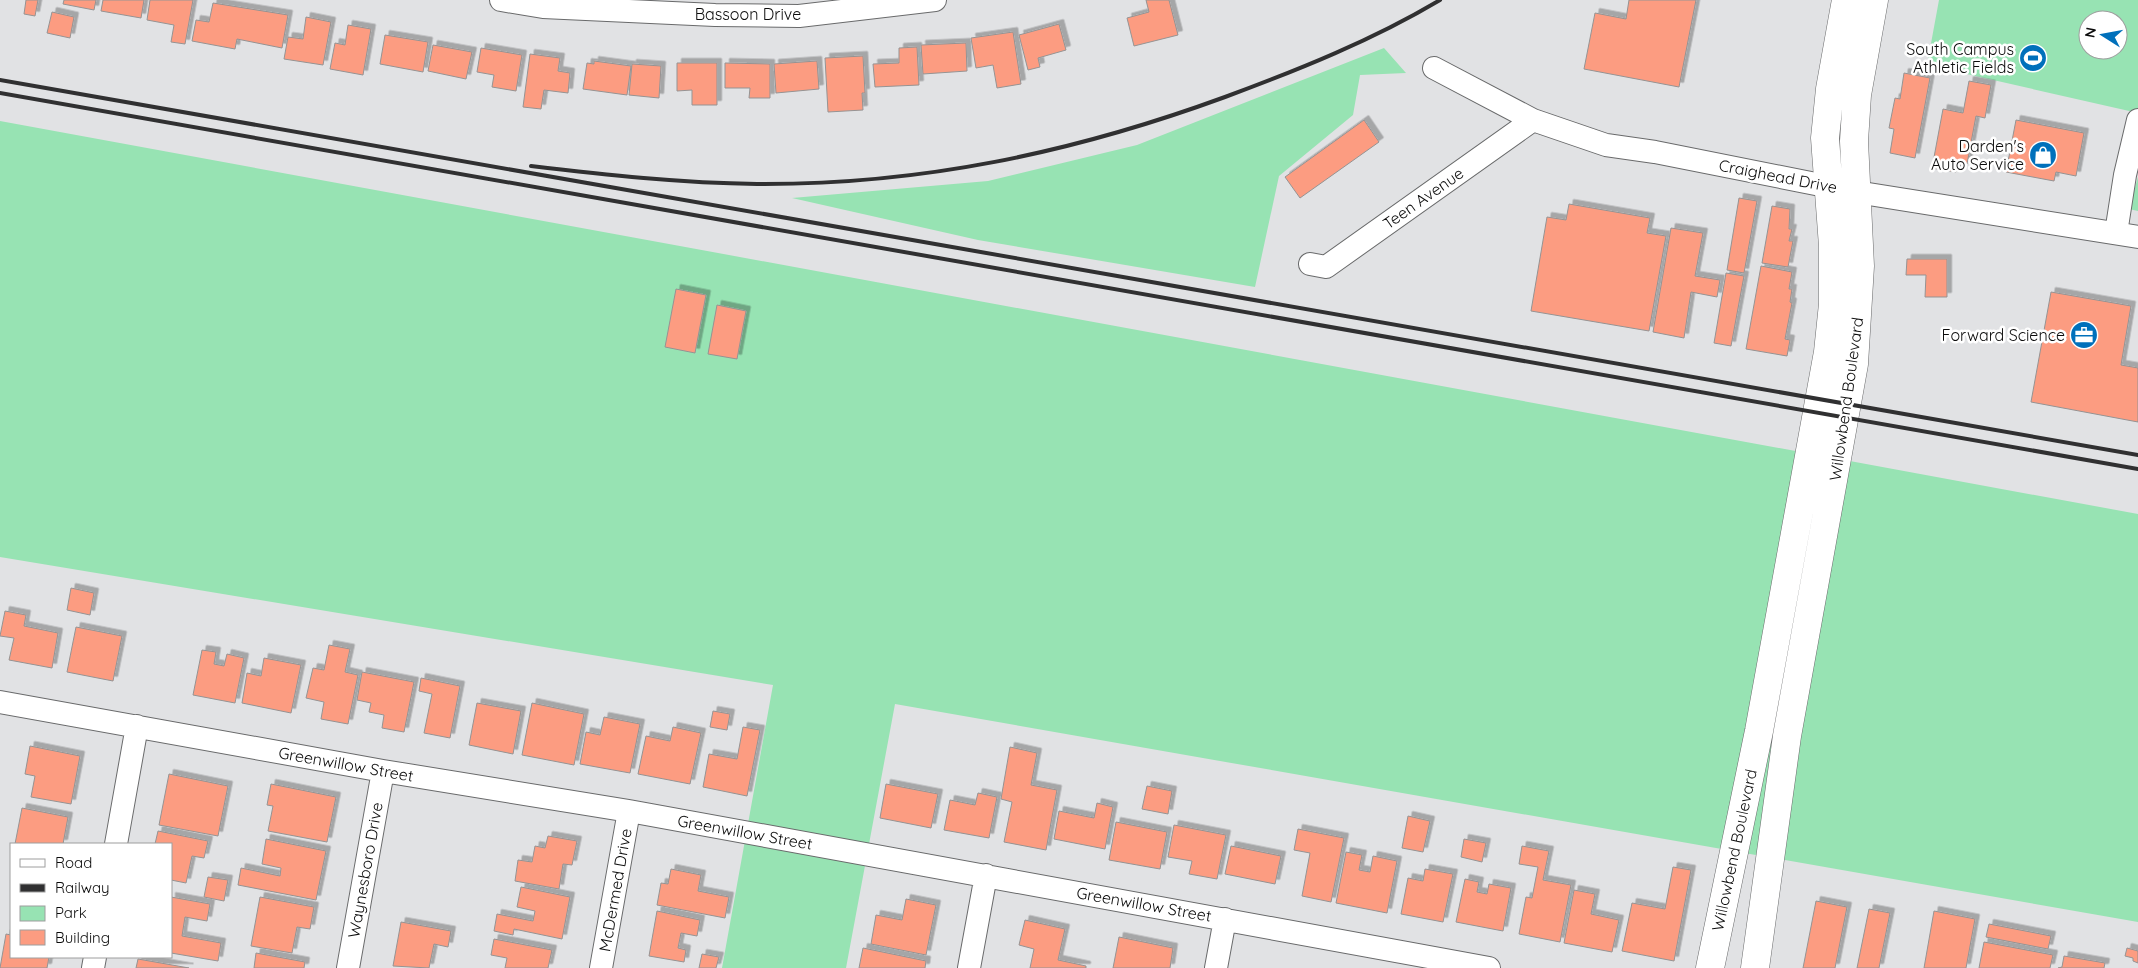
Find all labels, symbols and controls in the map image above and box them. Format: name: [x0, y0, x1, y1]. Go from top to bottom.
street label: Bassoon Drive: [695, 4, 801, 24]
north arrow: [2078, 10, 2128, 60]
text: N: [2080, 26, 2100, 39]
place label: South Campus Athletic Fields: [1906, 39, 2014, 77]
sports icon: South Campus Athletic Fields: [2018, 43, 2048, 73]
place label: Darden's Auto Service: [1931, 136, 2024, 174]
shop icon: Darden's Auto Service: [2028, 140, 2058, 170]
street label: Craighead Drive: [1717, 155, 1839, 197]
street label: Teen Avenue: [1379, 163, 1467, 233]
street label: Willowbend Boulevard: [1825, 316, 1867, 482]
office icon: Forward Science: [2069, 320, 2099, 350]
place label: Forward Science: [1942, 325, 2065, 345]
street label: Greenwillow Street: [277, 742, 415, 786]
street label: Willowbend Boulevard: [1707, 767, 1761, 933]
street label: Waynesboro Drive: [343, 801, 387, 939]
street label: Greenwillow Street: [676, 810, 814, 854]
street label: McDermed Drive: [594, 827, 636, 953]
legend: [10, 843, 172, 958]
text: Road: [55, 853, 92, 872]
text: Railway: [55, 878, 110, 897]
street label: Greenwillow Street: [1075, 882, 1213, 926]
text: Park: [55, 903, 87, 922]
text: Building: [55, 928, 110, 947]

